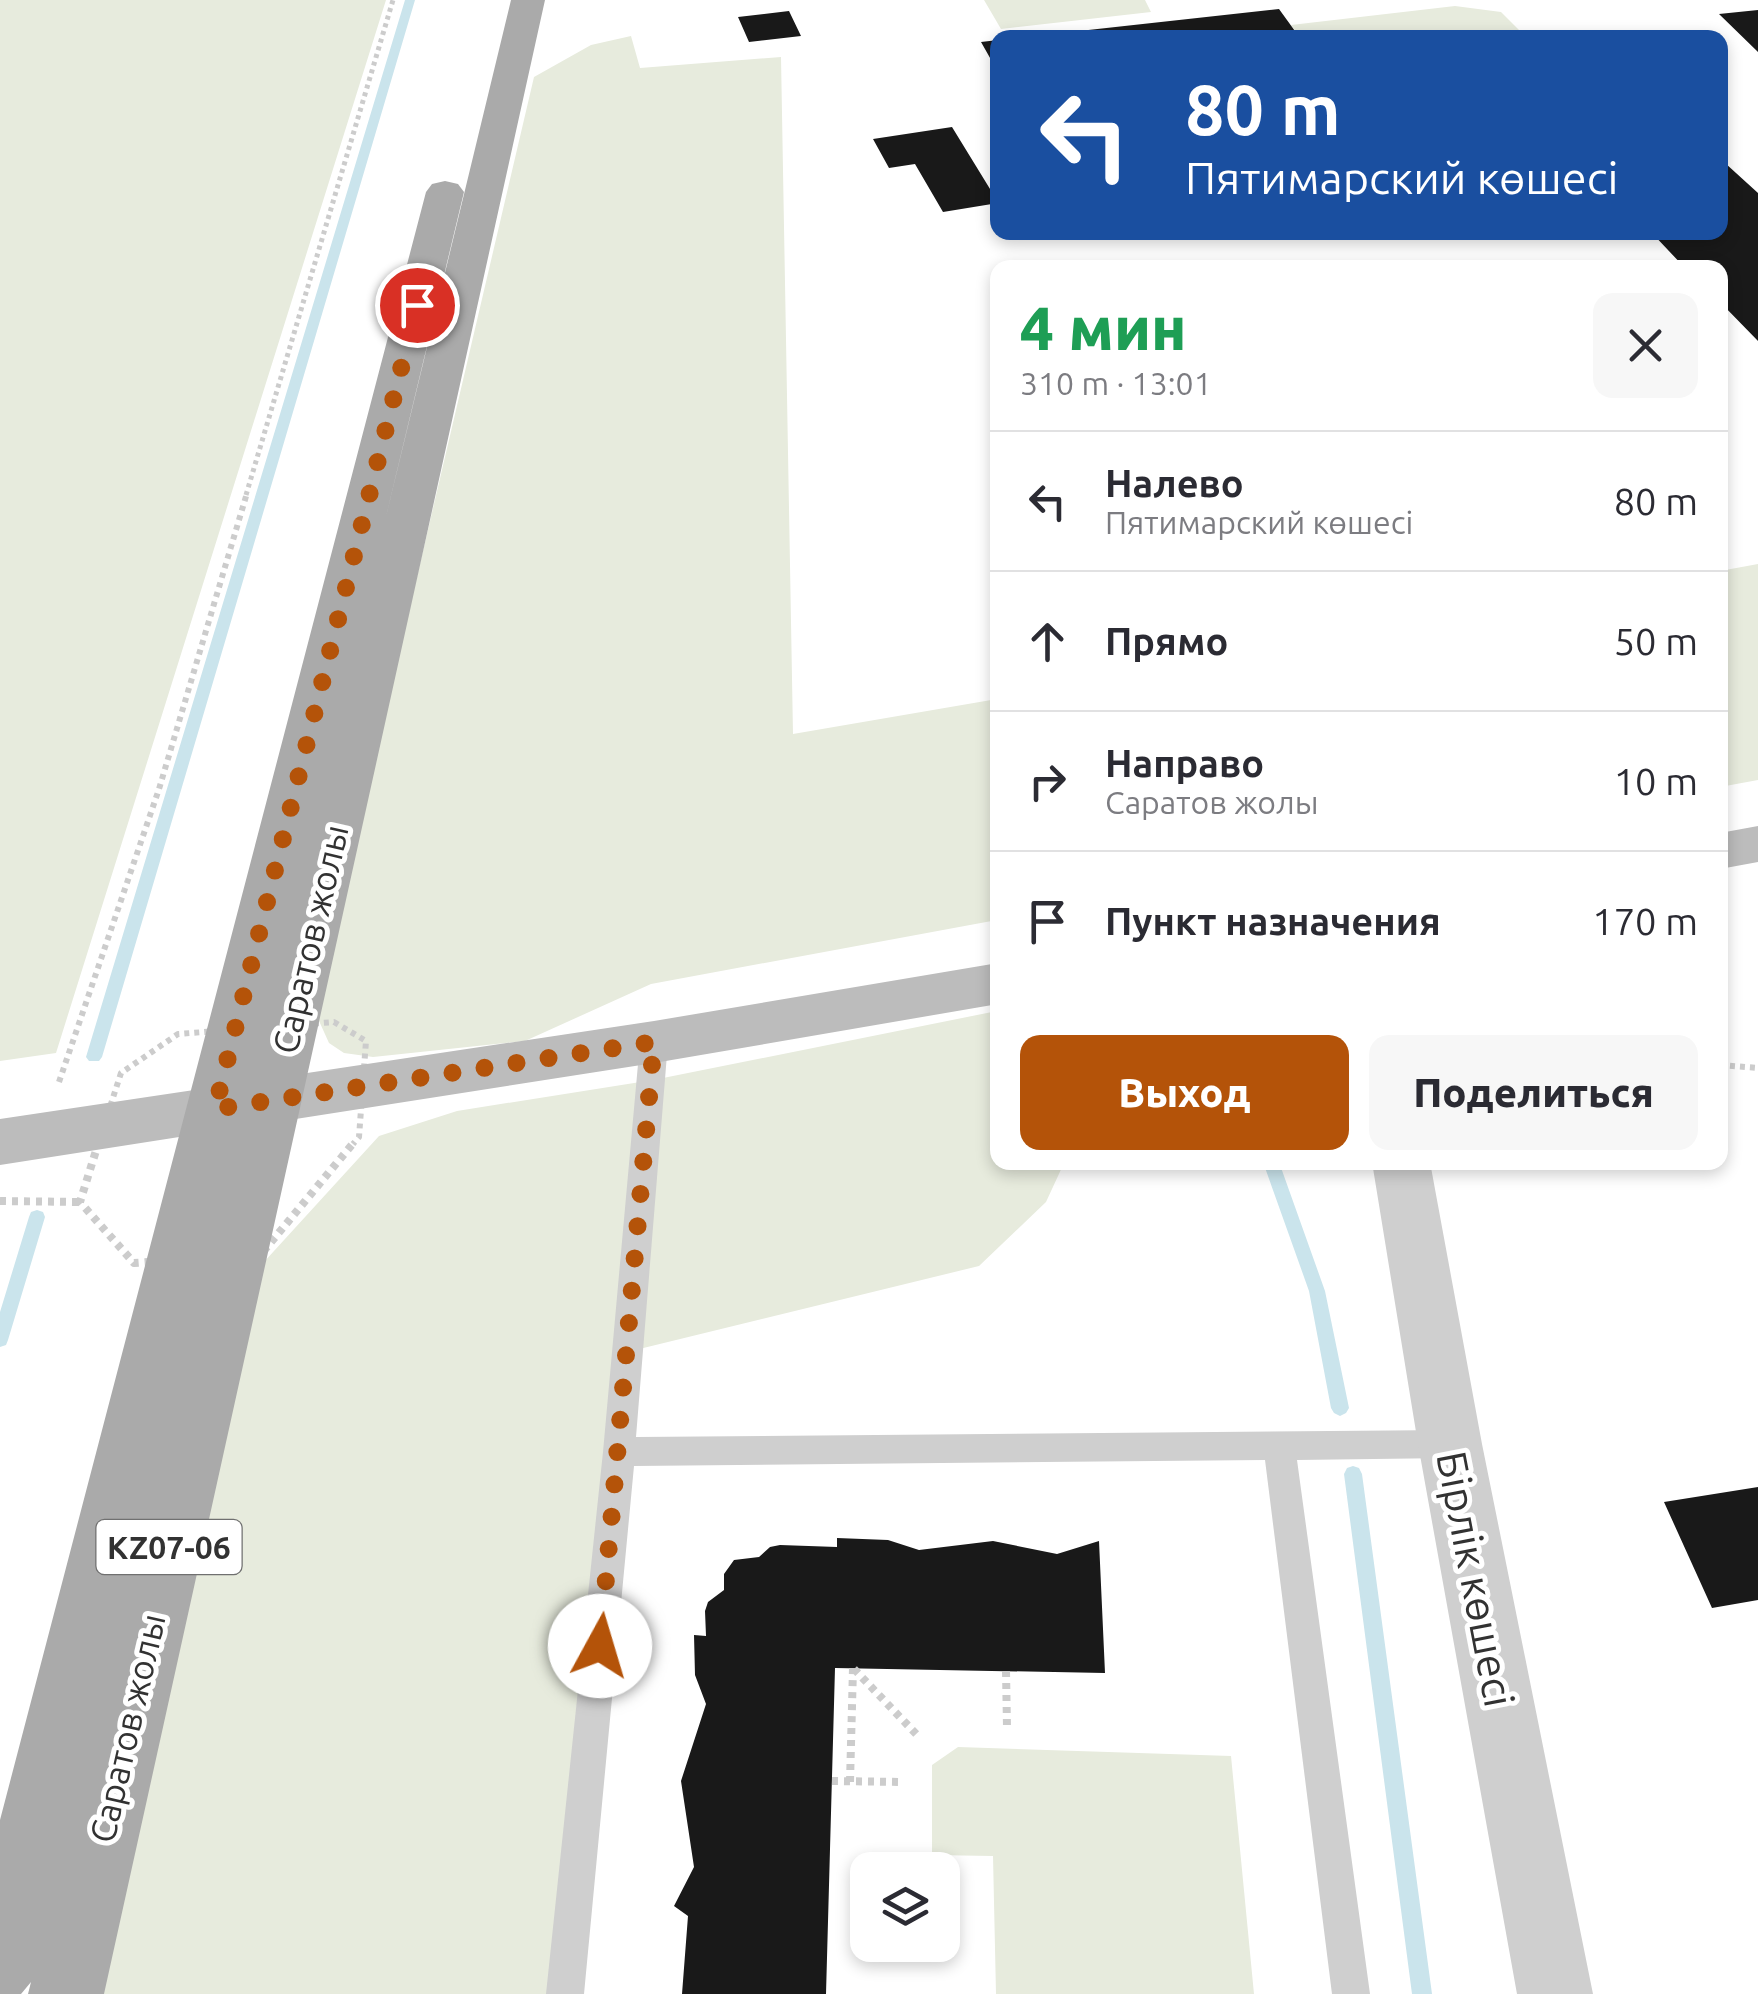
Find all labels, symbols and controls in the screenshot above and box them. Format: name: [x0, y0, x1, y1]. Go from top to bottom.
icon: left: [1020, 70, 1150, 200]
text: 80 m: [1185, 70, 1341, 148]
text: Пятимарский көшесі: [1185, 152, 1619, 203]
pin: [375, 263, 460, 348]
icon: arrive: [390, 278, 445, 333]
button: close: [1593, 293, 1698, 398]
text: 4 мин: [1020, 294, 1187, 361]
text: 310 m · 13:01: [1020, 365, 1212, 401]
text: Налево: [1105, 462, 1244, 504]
icon: left: [1020, 474, 1075, 529]
text: 80 m: [1614, 480, 1698, 522]
text: Пятимарский көшесі: [1105, 504, 1413, 540]
icon: ahead: [1020, 614, 1075, 669]
text: Прямо: [1105, 620, 1228, 662]
text: 50 m: [1614, 620, 1698, 662]
text: Направо: [1105, 742, 1264, 784]
icon: right: [1020, 754, 1075, 809]
text: 10 m: [1614, 760, 1698, 802]
text: Саратов жолы: [1105, 784, 1319, 820]
street label: Саратов жолы: [264, 821, 356, 1057]
icon: arrive: [1020, 894, 1075, 949]
text: Пункт назначения: [1105, 900, 1441, 942]
text: 170 m: [1592, 900, 1698, 942]
button: Выход: [1020, 1035, 1349, 1150]
button: Поделиться: [1369, 1035, 1698, 1150]
street label: Бірлік көшесі: [1428, 1447, 1524, 1711]
road number: KZ07-06: [96, 1520, 242, 1574]
position arrow: [548, 1594, 652, 1698]
street label: Саратов жолы: [81, 1610, 173, 1846]
map controls: [850, 1852, 960, 1962]
button: layers: [850, 1852, 960, 1962]

